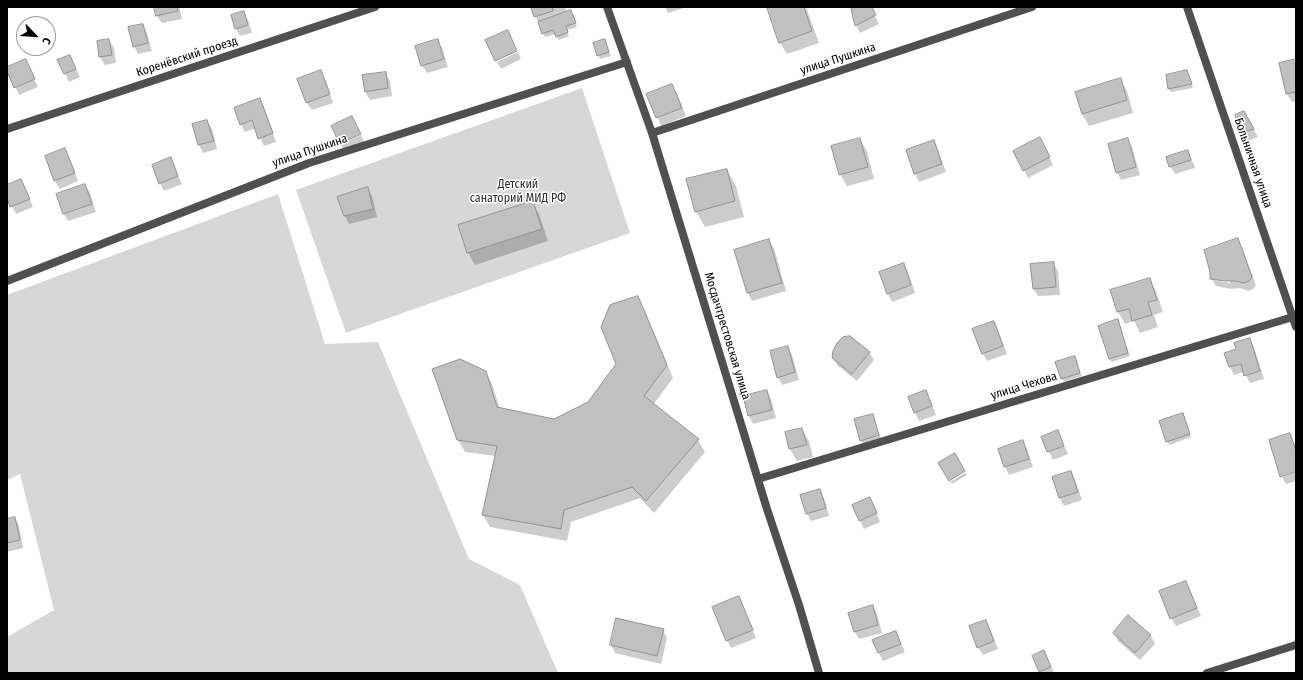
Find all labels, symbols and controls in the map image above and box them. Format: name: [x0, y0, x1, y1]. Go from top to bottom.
north arrow: [16, 16, 56, 56]
street label: Коренёвский проезд: [135, 34, 239, 80]
text: С: [39, 35, 54, 46]
street label: улица Пушкина: [798, 40, 878, 78]
street label: Больничная улица: [1231, 116, 1275, 210]
street label: улица Пушкина: [271, 131, 349, 171]
park label: Детский санаторий МИД РФ: [470, 178, 566, 206]
street label: Мосдачтрестовская улица: [701, 271, 753, 401]
street label: улица Чехова: [989, 369, 1059, 403]

